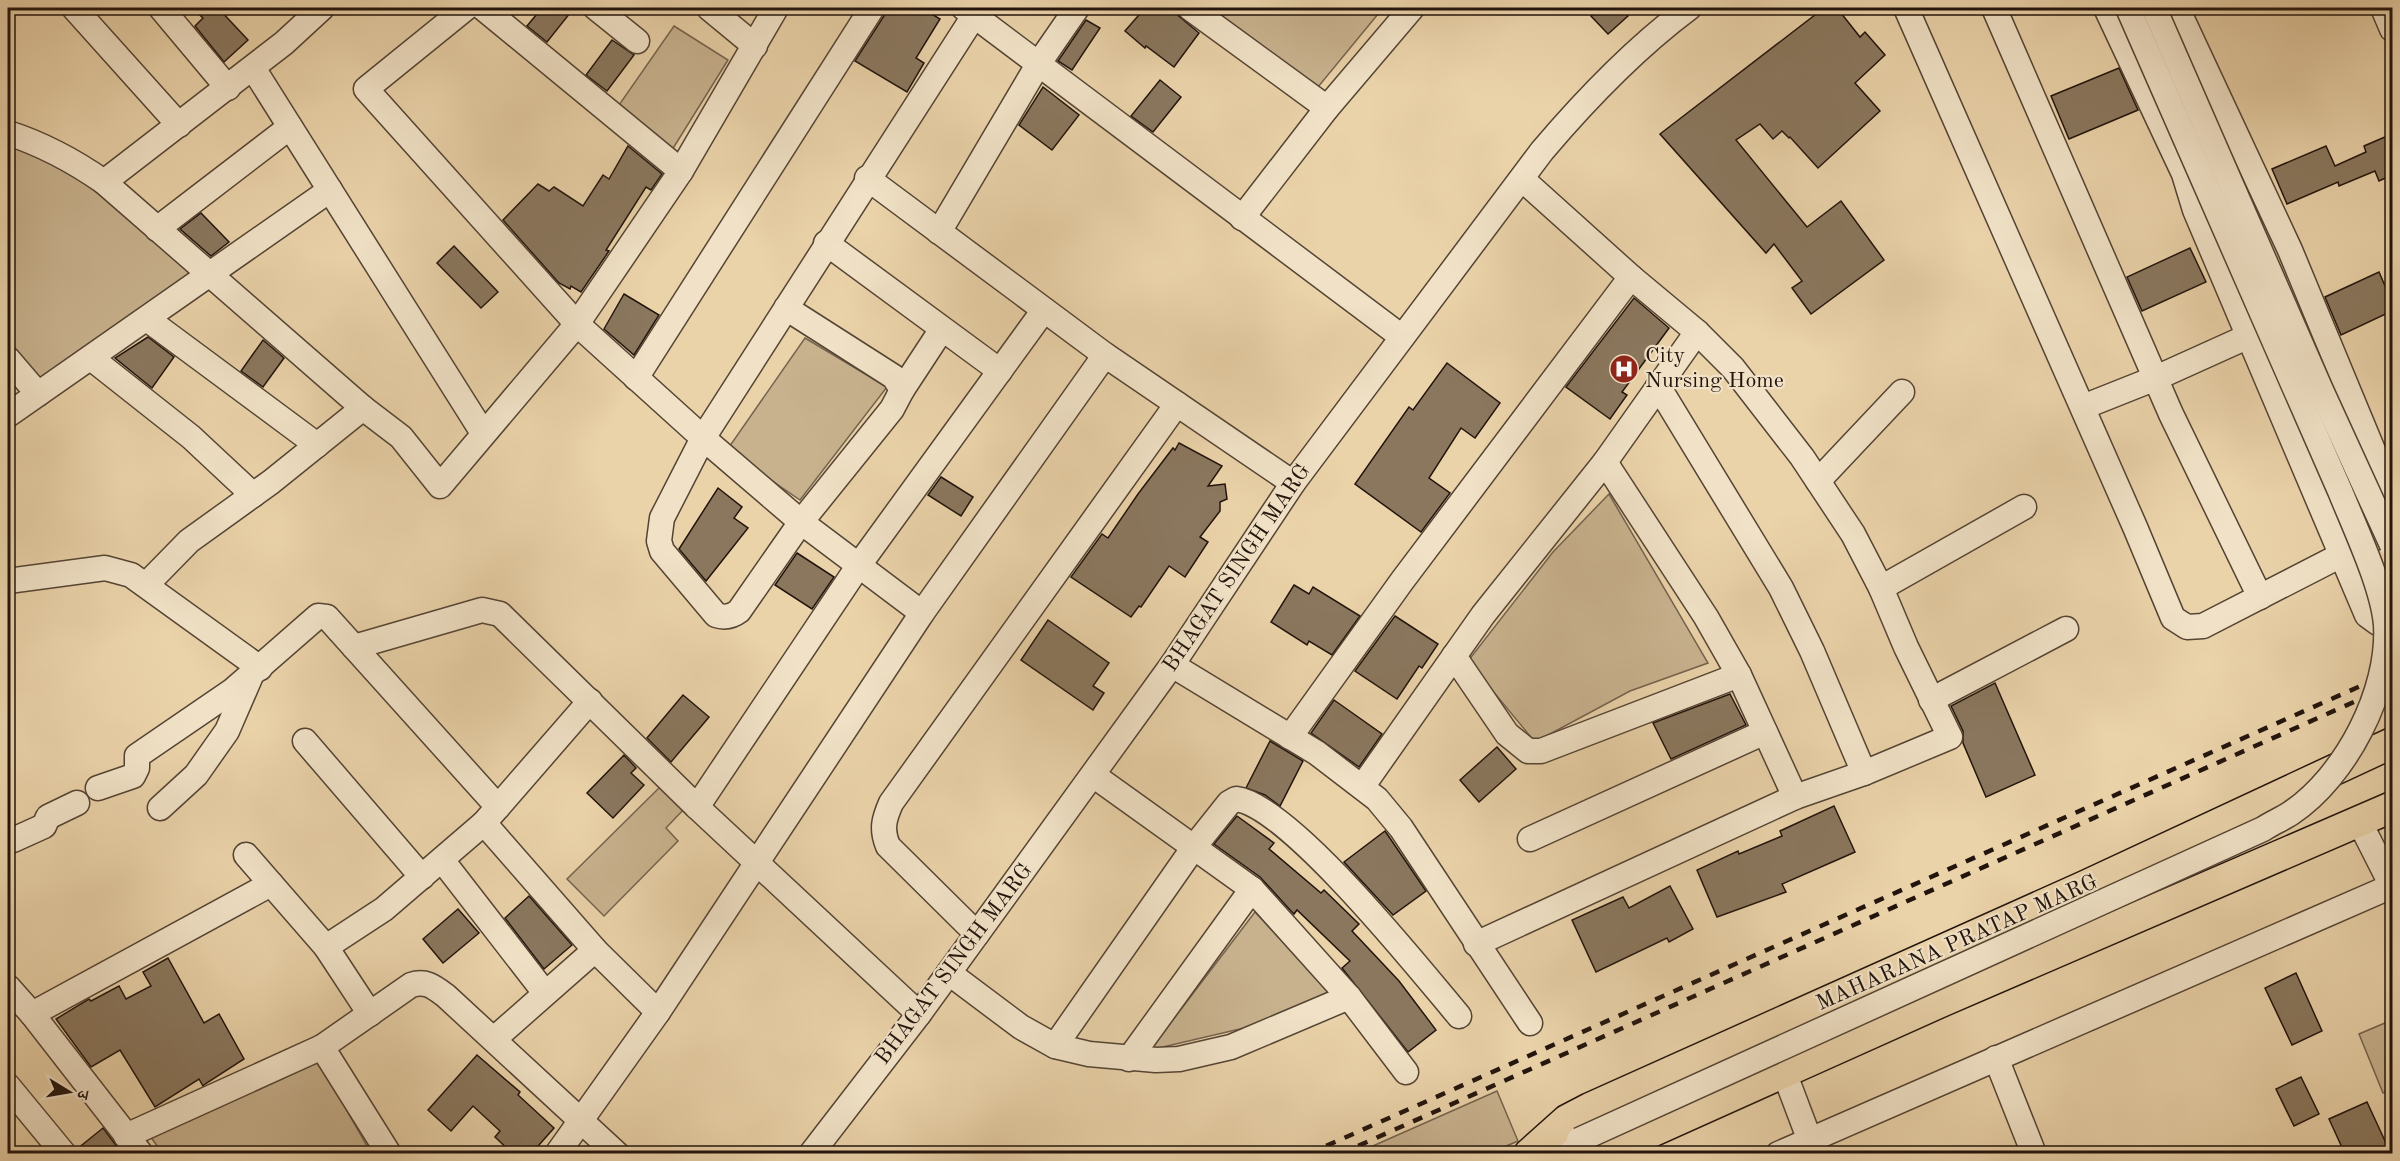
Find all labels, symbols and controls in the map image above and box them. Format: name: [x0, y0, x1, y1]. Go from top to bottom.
place label: City Nursing Home: [1645, 345, 1784, 392]
hospital icon: City Nursing Home: [1608, 353, 1640, 385]
street label: BHAGAT SINGH MARG: [1159, 460, 1315, 676]
street label: BHAGAT SINGH MARG: [871, 859, 1037, 1069]
street label: MAHARANA PRATAP MARG: [1813, 871, 2101, 1015]
north arrow: [39, 1062, 99, 1122]
text: उ: [73, 1088, 91, 1102]

